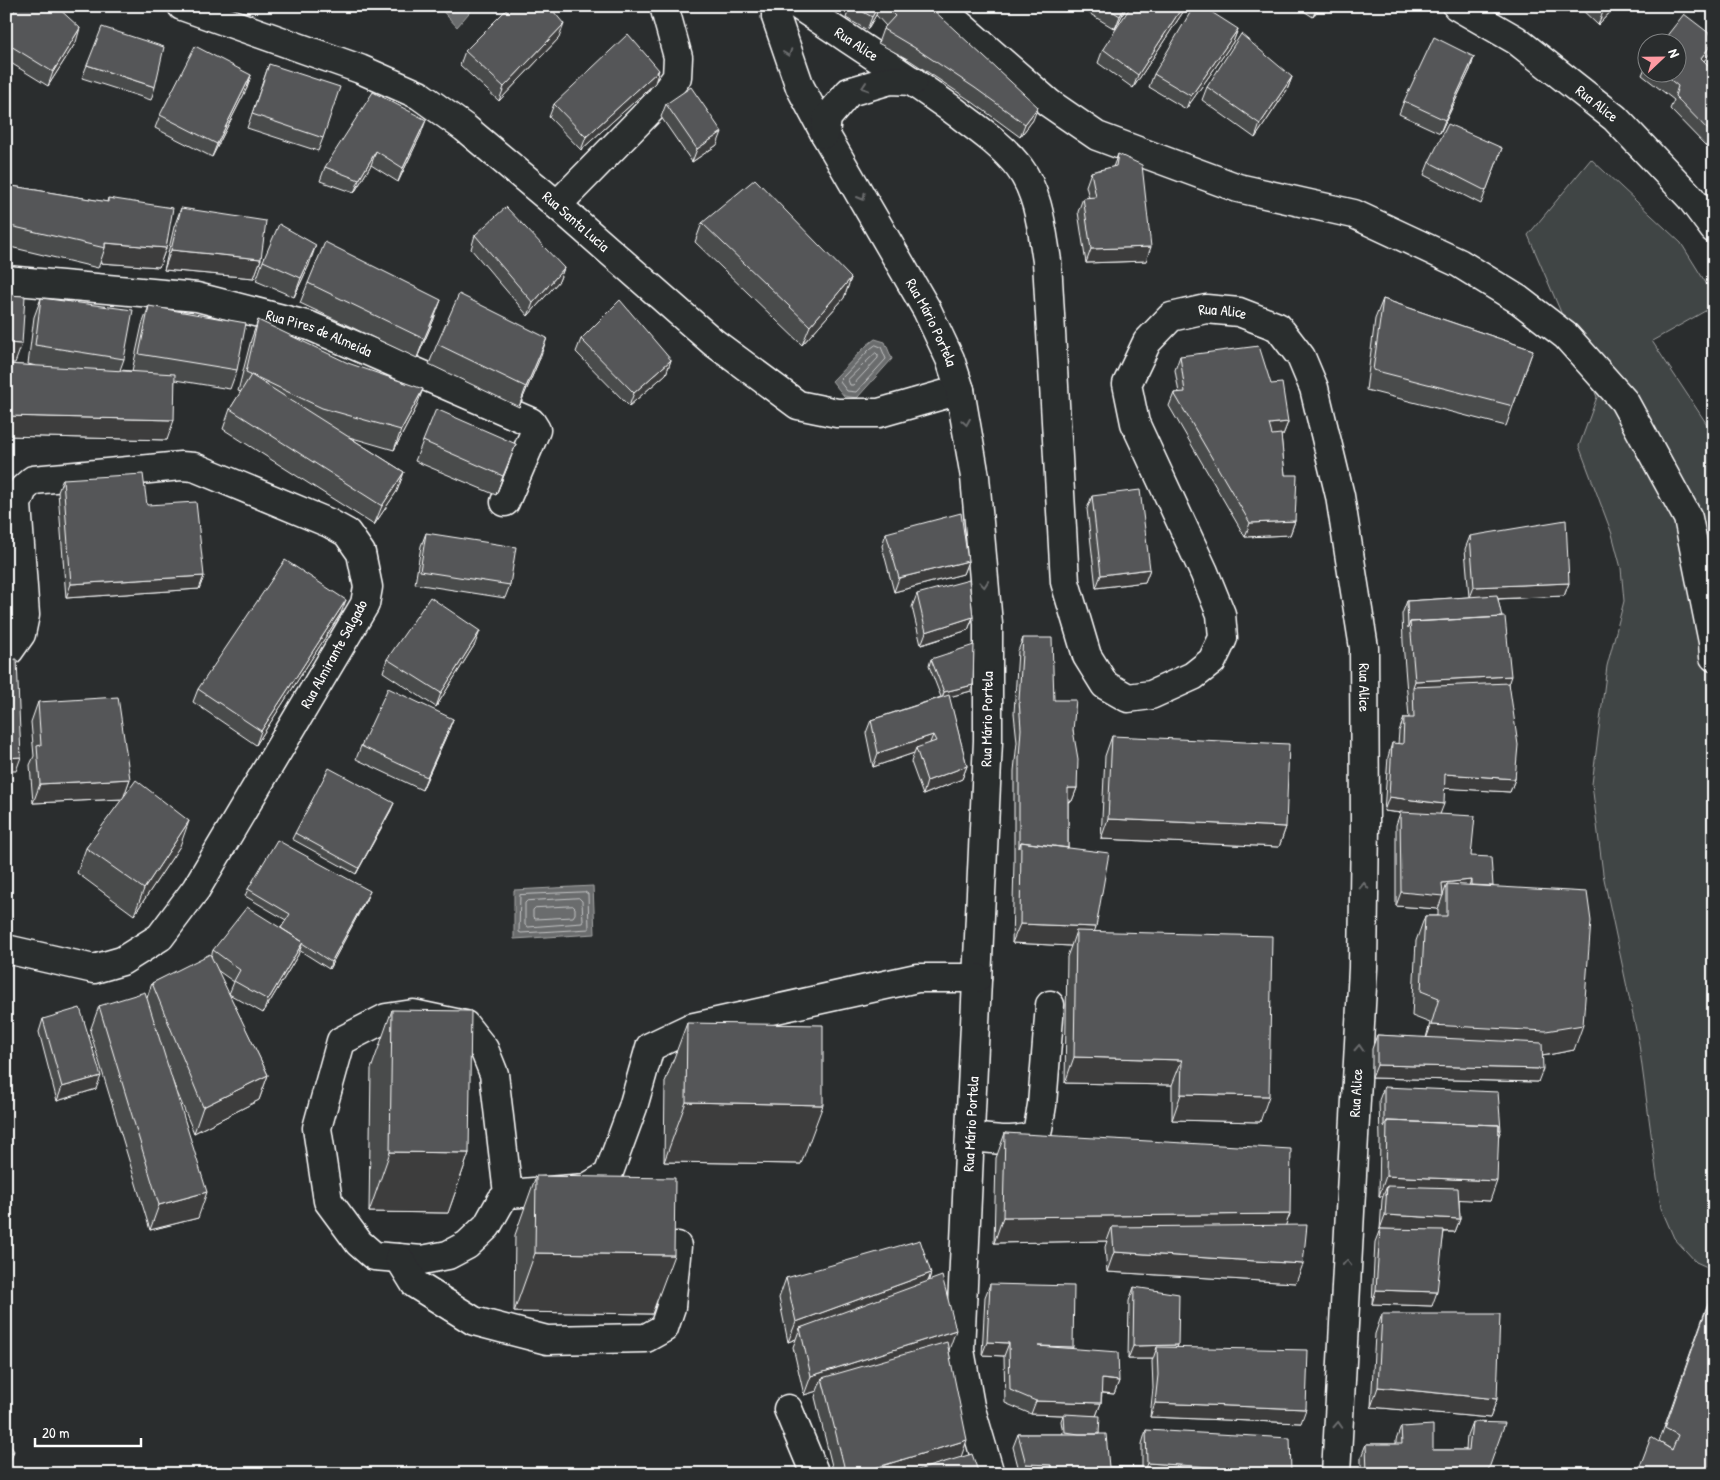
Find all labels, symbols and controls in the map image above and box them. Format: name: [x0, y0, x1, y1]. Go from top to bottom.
street label: Rua Alice: [831, 22, 883, 66]
north arrow: [1638, 32, 1688, 82]
text: N: [1664, 46, 1685, 60]
one-way arrow: [782, 49, 792, 57]
street label: Rua Alice: [1572, 80, 1623, 127]
one-way arrow: [862, 81, 870, 91]
street label: Rua Santa Lucia: [538, 186, 614, 257]
one-way arrow: [856, 192, 866, 201]
street label: Rua Mário Portela: [901, 275, 963, 369]
street label: Rua Alice: [1196, 298, 1250, 324]
street label: Rua Pires de Almeida: [264, 304, 375, 362]
one-way arrow: [960, 418, 970, 427]
one-way arrow: [978, 580, 989, 588]
street label: Rua Almirante Salgado: [295, 596, 372, 712]
street label: Rua Alice: [1354, 663, 1375, 712]
street label: Rua Mário Portela: [975, 671, 998, 767]
one-way arrow: [1359, 882, 1369, 890]
one-way arrow: [1353, 1044, 1364, 1052]
street label: Rua Alice: [1344, 1068, 1367, 1118]
street label: Rua Mário Portela: [958, 1076, 983, 1172]
one-way arrow: [1342, 1259, 1353, 1267]
scale bar: [35, 1415, 141, 1447]
one-way arrow: [1333, 1421, 1344, 1429]
text: 20 m: [42, 1422, 69, 1443]

